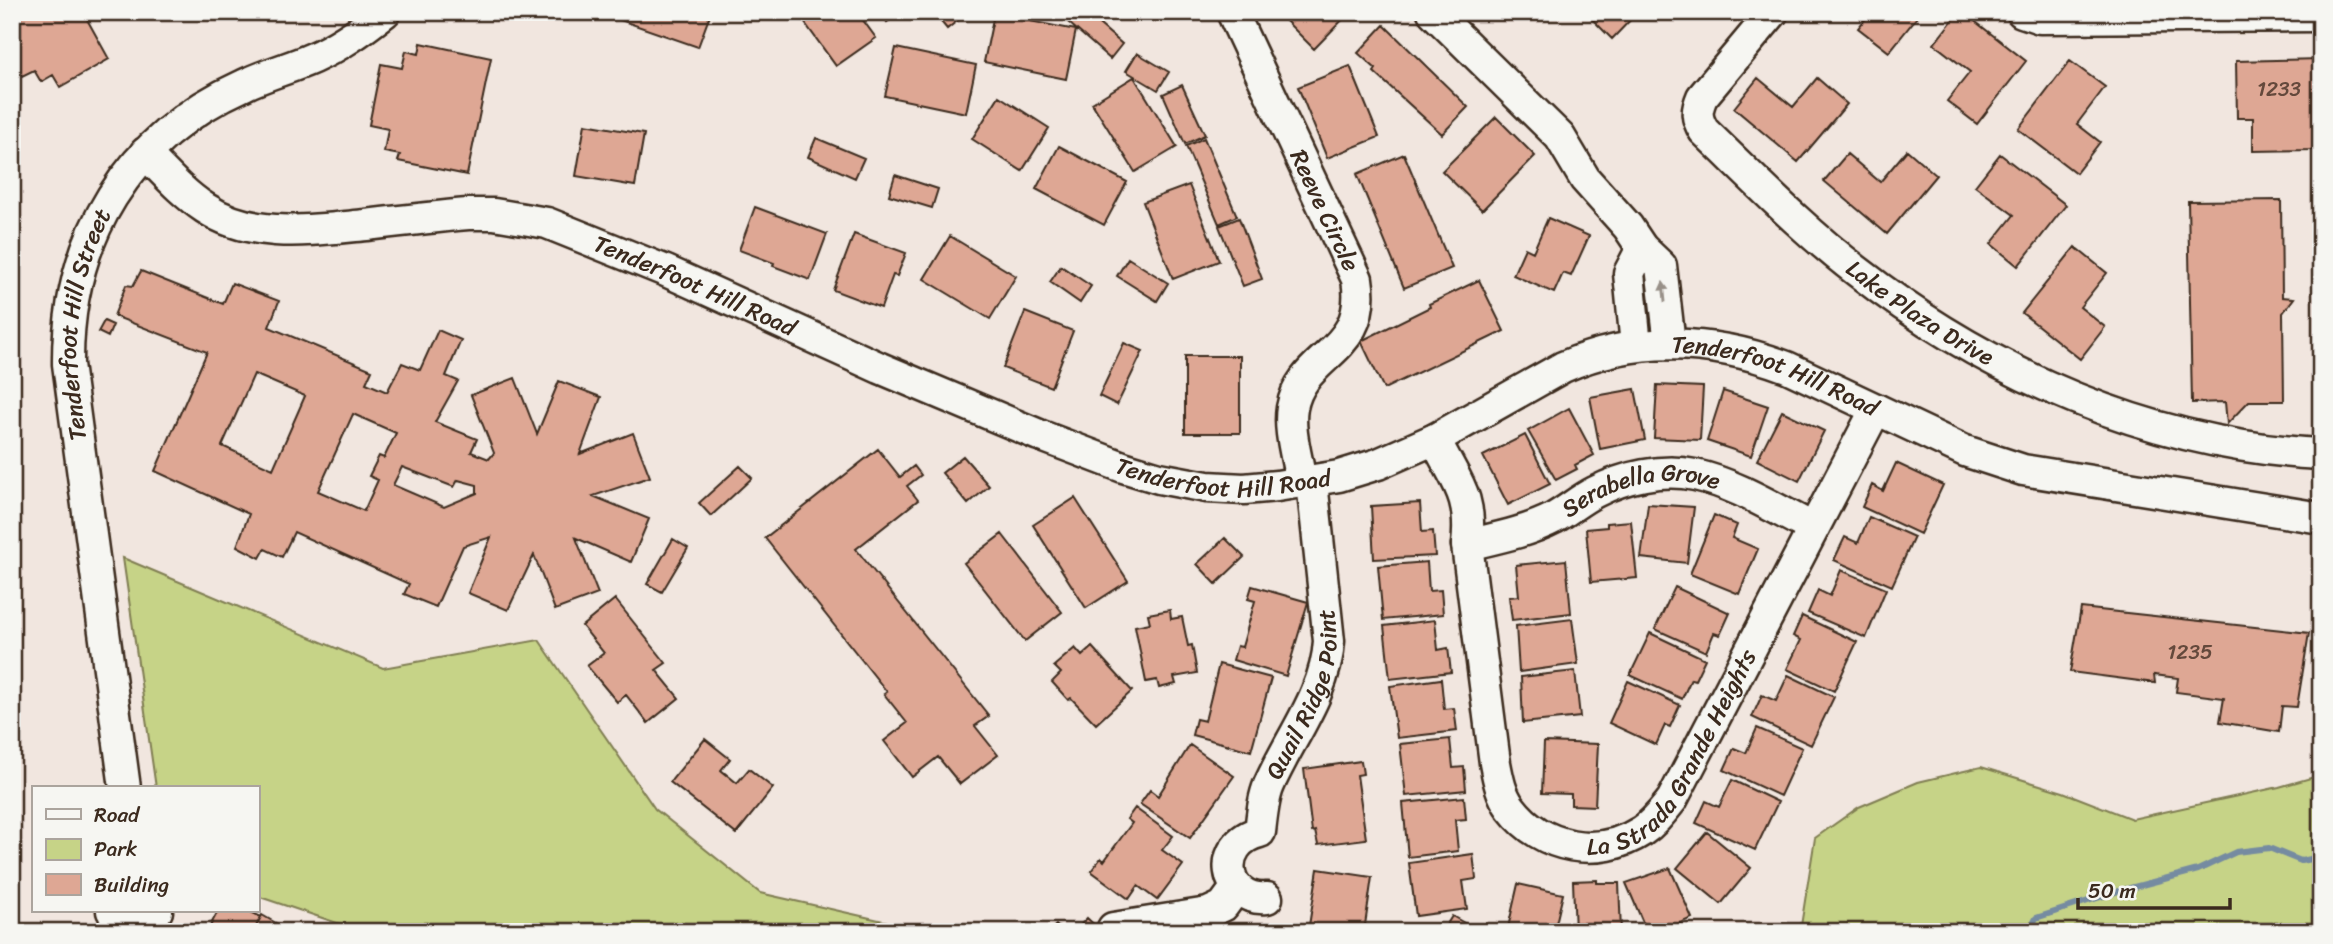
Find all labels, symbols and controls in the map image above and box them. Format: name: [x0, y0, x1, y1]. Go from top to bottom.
house number: 1233: [2257, 70, 2302, 108]
street label: Reeve Circle: [1278, 142, 1372, 279]
street label: Tenderfoot Hill Street: [46, 200, 123, 443]
street label: Tenderfoot Hill Road: [587, 223, 804, 349]
street label: Lake Plaza Drive: [1837, 249, 2002, 378]
one-way arrow: [1659, 281, 1670, 303]
street label: Tenderfoot Hill Road: [1671, 323, 1887, 429]
street label: Tenderfoot Hill Road: [1109, 445, 1335, 511]
street label: Serabella Grove: [1552, 451, 1727, 529]
street label: Quail Ridge Point: [1254, 607, 1350, 787]
house number: 1235: [2167, 633, 2213, 671]
street label: La Strada Grande Heights: [1586, 641, 1769, 868]
legend: [32, 786, 259, 912]
text: Road: [94, 796, 141, 834]
text: Park: [94, 830, 137, 868]
text: Building: [94, 866, 170, 904]
scale bar: [2078, 867, 2230, 911]
text: 50 m: [2088, 872, 2136, 910]

